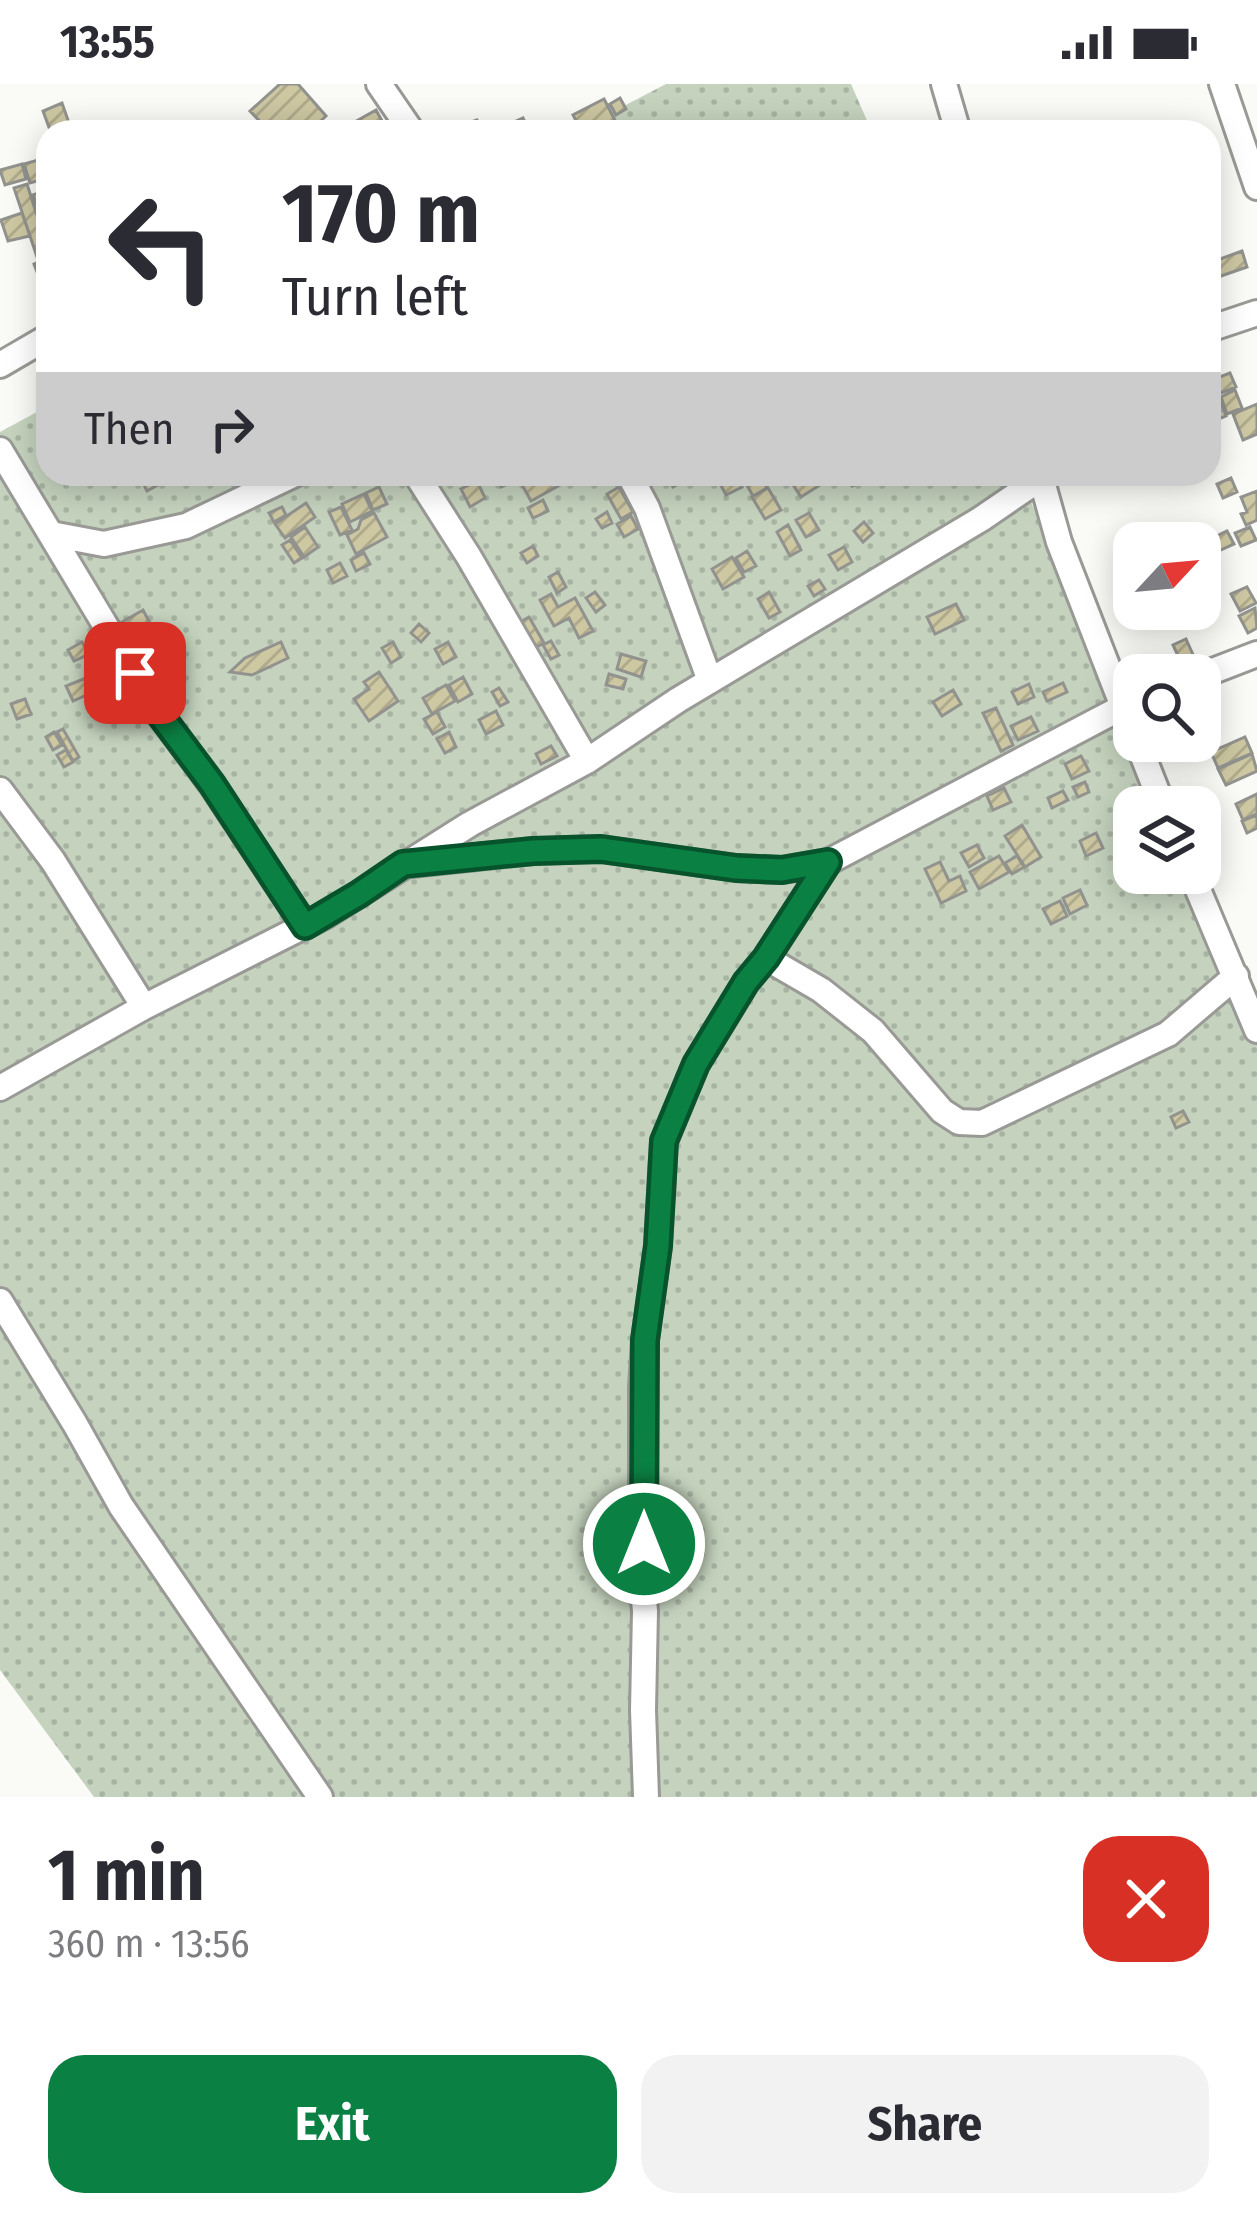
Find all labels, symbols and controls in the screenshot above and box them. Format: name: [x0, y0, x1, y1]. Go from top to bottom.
text: 13:55: [60, 15, 155, 69]
text: 170 m: [282, 163, 480, 264]
icon: left: [84, 168, 240, 324]
text: Turn left: [282, 265, 468, 329]
icon: right: [199, 396, 265, 462]
text: Then: [84, 402, 175, 456]
north arrow: [1113, 522, 1221, 630]
map controls: [1113, 522, 1221, 894]
pin: [84, 622, 186, 724]
icon: arrive: [102, 640, 168, 706]
button: search: [1113, 654, 1221, 762]
button: layers: [1113, 786, 1221, 894]
position arrow: [581, 1481, 707, 1607]
text: 1 min: [48, 1833, 205, 1919]
button: close: [1083, 1836, 1209, 1962]
text: 360 m · 13:56: [48, 1921, 249, 1967]
button: Exit: [48, 2055, 617, 2193]
button: Share: [641, 2055, 1209, 2193]

